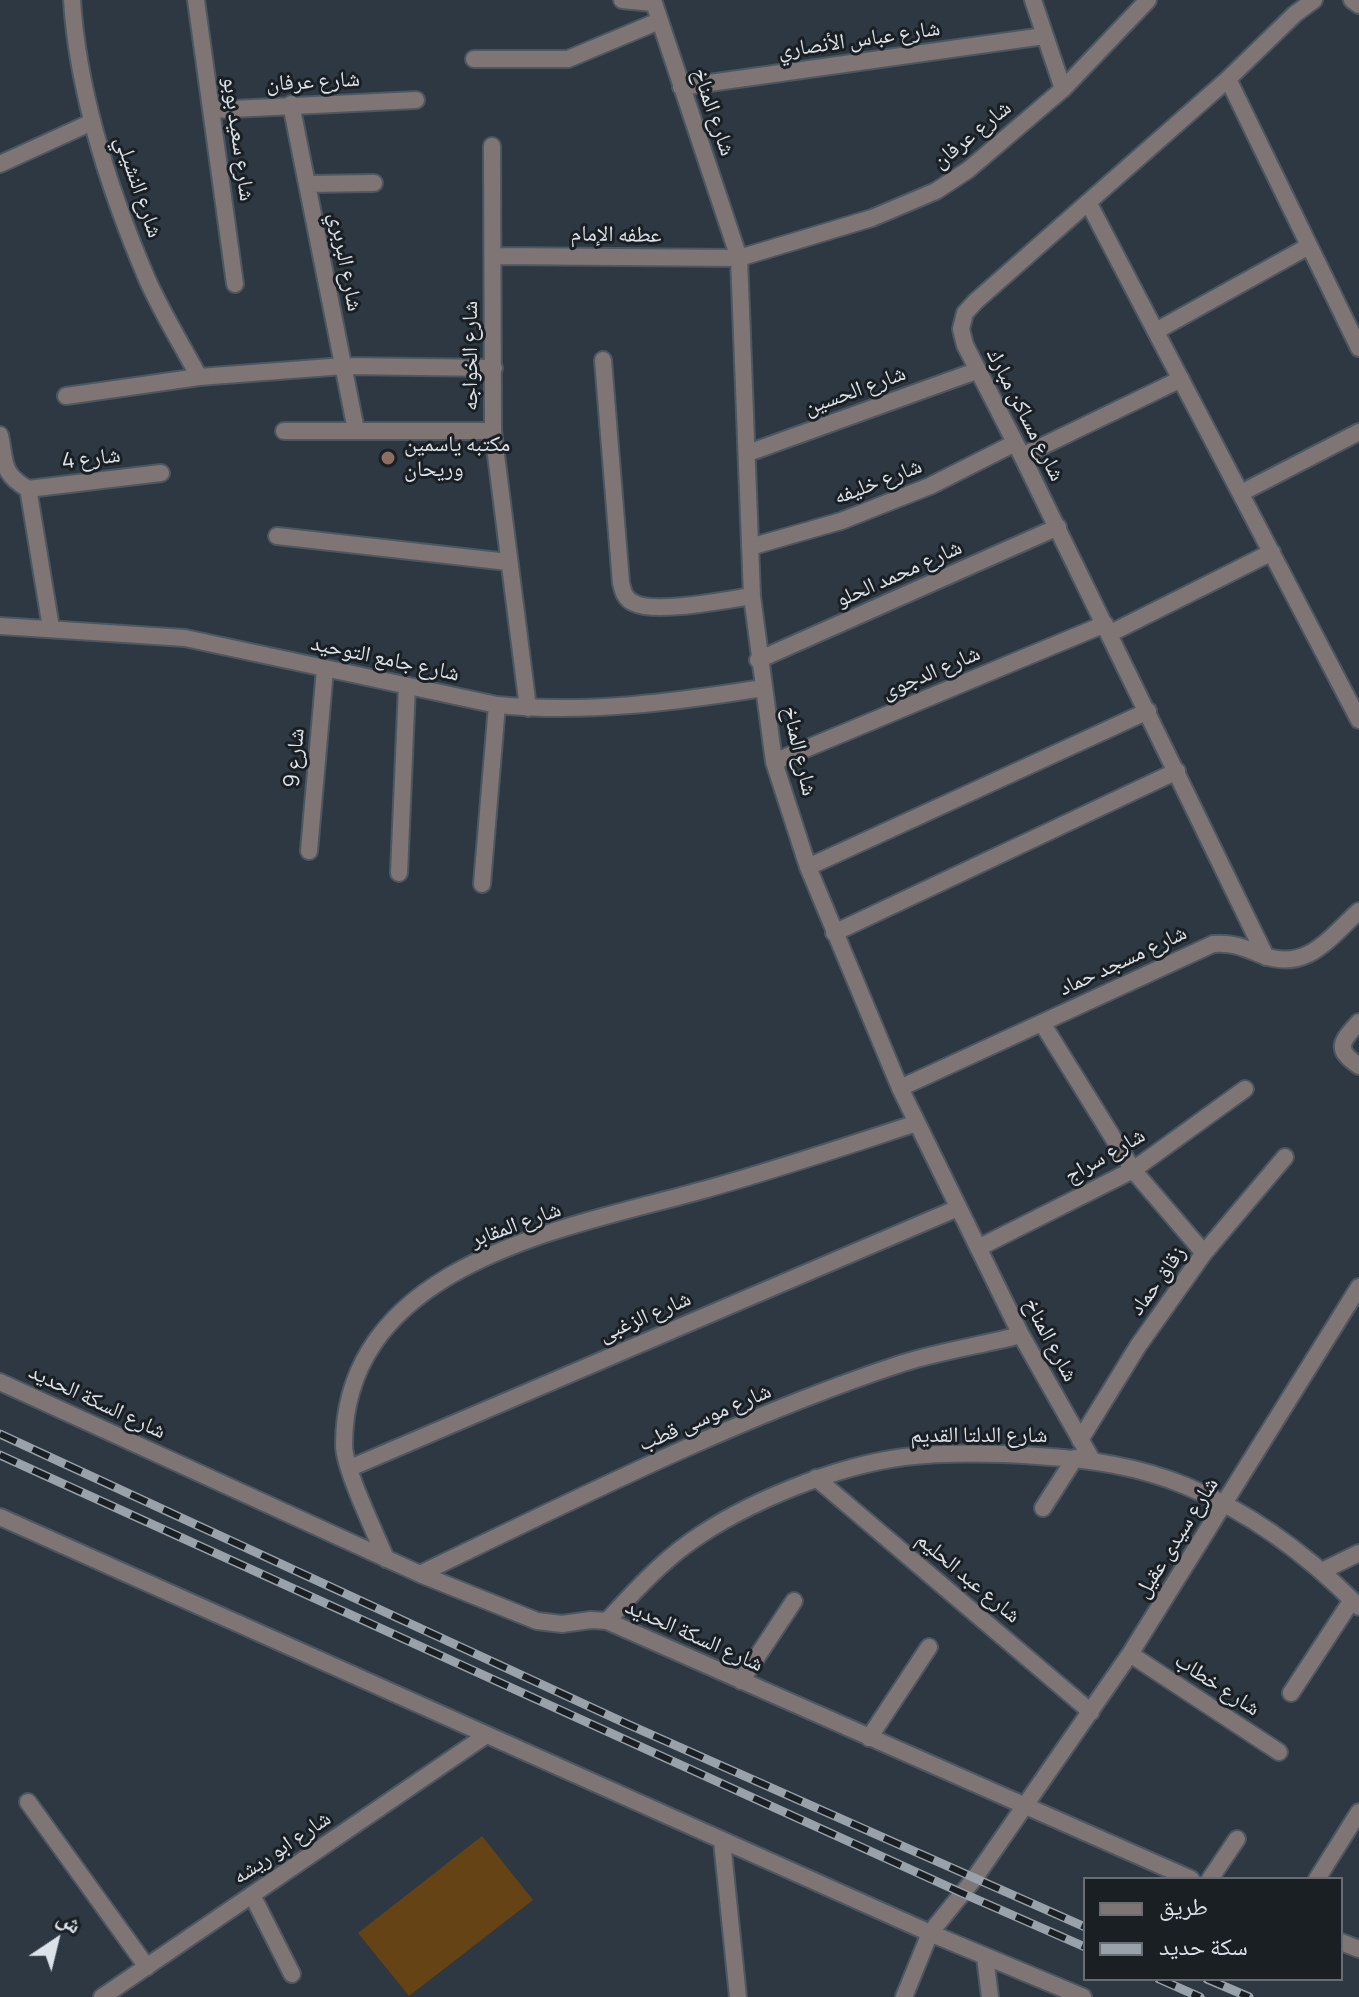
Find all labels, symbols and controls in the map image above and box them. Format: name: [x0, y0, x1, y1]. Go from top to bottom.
street label: شارع عباس الأنصاري: [776, 16, 942, 64]
street label: شارع المناخ: [686, 65, 740, 159]
street label: شارع عرفان: [265, 66, 361, 98]
street label: شارع سعيد بوبو: [216, 75, 260, 203]
street label: شارع عرفان: [927, 95, 1017, 175]
street label: شارع النشيلي: [108, 133, 168, 241]
street label: شارع البربري: [323, 210, 367, 314]
street label: عطفه الإمام: [570, 221, 662, 249]
street label: شارع الخواجه: [458, 301, 484, 411]
street label: شارع مساكن مبارك: [980, 344, 1070, 486]
street label: شارع الحسين: [801, 360, 909, 422]
place label: مكتبه ياسمين وريحان: [404, 432, 510, 484]
street label: شارع 4: [60, 442, 122, 476]
marker: مكتبه ياسمين وريحان: [379, 449, 397, 467]
street label: شارع خليفه: [830, 453, 926, 511]
street label: شارع محمد الحلو: [832, 534, 966, 614]
street label: شارع جامع التوحيد: [308, 630, 462, 688]
street label: شارع الدجوى: [878, 640, 984, 706]
street label: شارع المناخ: [776, 704, 822, 798]
street label: شارع 9: [279, 727, 311, 789]
street label: شارع مسجد حماد: [1055, 920, 1191, 1002]
street label: شارع سراج: [1060, 1122, 1150, 1190]
street label: شارع المقابر: [467, 1196, 565, 1254]
street label: زقاق حماد: [1124, 1241, 1192, 1321]
street label: شارع الزغبى: [595, 1286, 695, 1348]
street label: شارع المناخ: [1017, 1294, 1083, 1386]
street label: شارع السكة الحديد: [24, 1359, 170, 1445]
street label: شارع موسى قطب: [635, 1378, 775, 1458]
street label: شارع الدلتا القديم: [910, 1423, 1048, 1449]
street label: شارع سيدى عقيل: [1129, 1473, 1225, 1603]
street label: شارع عبد الحليم: [910, 1527, 1026, 1629]
street label: شارع السكة الحديد: [621, 1594, 767, 1678]
street label: شارع خطاب: [1169, 1648, 1265, 1722]
street label: شارع ابو ريشه: [228, 1806, 336, 1890]
legend: [1083, 1877, 1343, 1981]
text: طريق: [1159, 1889, 1208, 1922]
north arrow: [16, 1901, 96, 1981]
text: ش: [52, 1902, 88, 1940]
text: سكة حديد: [1159, 1929, 1248, 1962]

